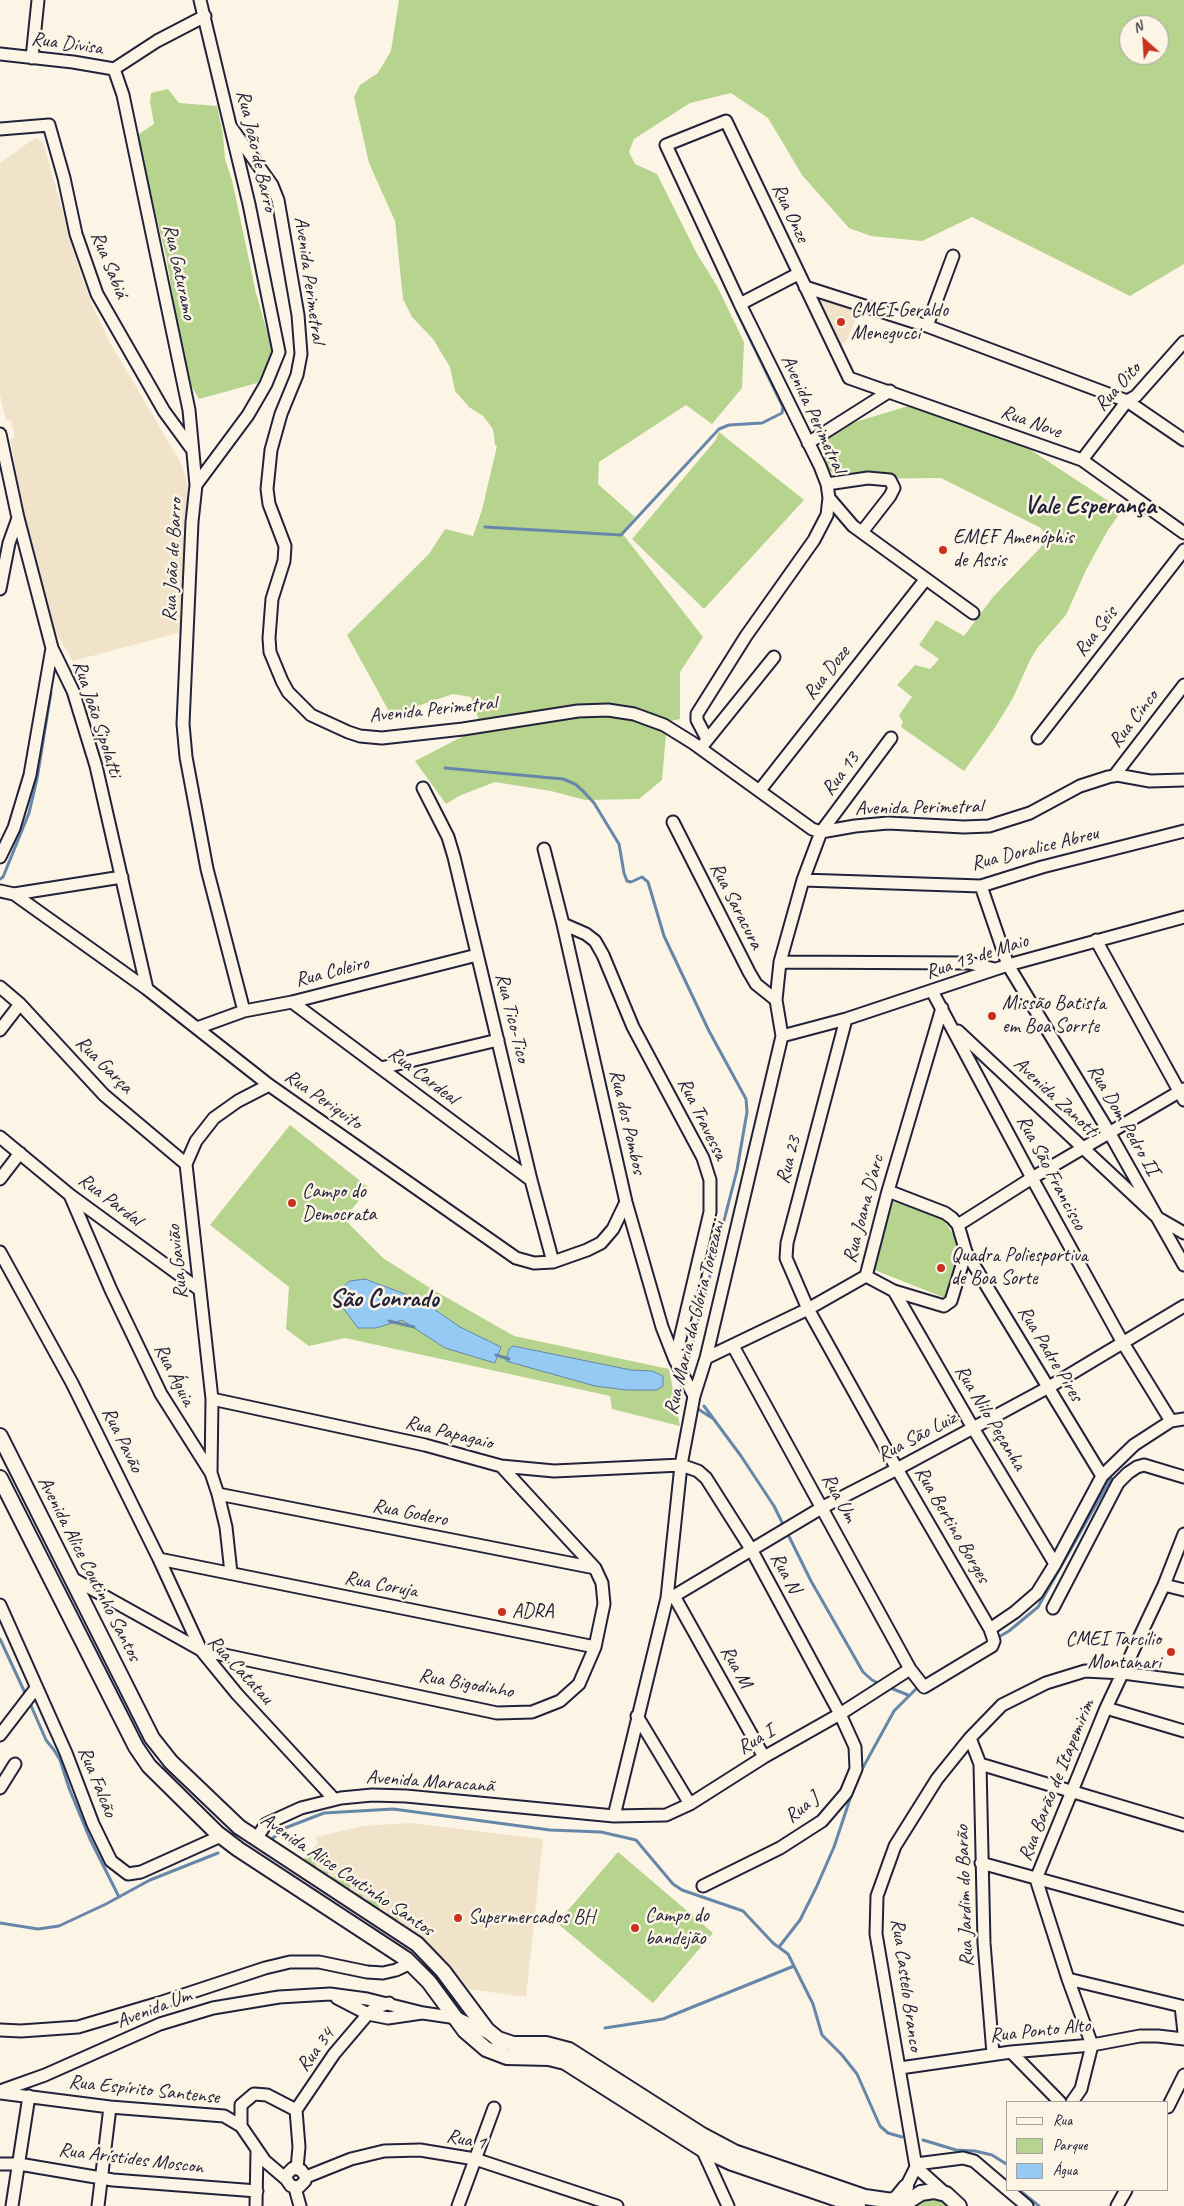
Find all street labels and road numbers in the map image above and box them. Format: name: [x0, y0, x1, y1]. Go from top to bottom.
street label: Rua Divisa: [30, 27, 104, 61]
street label: Rua João de Barro: [230, 88, 282, 214]
street label: Rua Onze: [766, 180, 814, 246]
street label: Avenida Perimetral: [288, 215, 330, 345]
street label: Rua Gaturamo: [157, 222, 201, 322]
street label: Rua Sabiá: [85, 228, 133, 302]
street label: Avenida Perimetral: [775, 351, 851, 477]
street label: Rua Oito: [1090, 357, 1146, 417]
street label: Rua Nove: [997, 400, 1065, 444]
street label: Rua João de Barro: [158, 498, 188, 622]
street label: Rua Seis: [1069, 602, 1123, 662]
street label: Rua Doze: [798, 641, 856, 705]
street label: Rua João Sipolatti: [67, 658, 127, 780]
street label: Rua Cinco: [1104, 685, 1164, 753]
street label: Avenida Perimetral: [368, 691, 498, 729]
street label: Rua 13: [817, 747, 865, 801]
street label: Avenida Perimetral: [855, 795, 983, 821]
street label: Rua Doralice Abreu: [969, 822, 1101, 876]
street label: Rua Saracura: [704, 859, 768, 953]
street label: Rua 13 de Maio: [923, 929, 1031, 985]
street label: Rua Coleiro: [293, 951, 371, 993]
street label: Rua Tico-Tico: [489, 971, 535, 1065]
street label: Rua Garça: [70, 1031, 138, 1099]
street label: Rua Cardeal: [383, 1042, 463, 1110]
street label: Avenida Zanotti: [1008, 1052, 1104, 1144]
street label: Rua Dom Pedro II: [1082, 1060, 1164, 1180]
street label: Rua Periquito: [280, 1065, 366, 1135]
street label: Rua dos Pombos: [603, 1067, 651, 1177]
street label: Rua Travessa: [672, 1074, 732, 1164]
street label: Rua São Francisco: [1011, 1111, 1091, 1235]
street label: Rua 23: [771, 1134, 807, 1186]
street label: Rua Joana D'arc: [838, 1153, 890, 1265]
street label: Rua Pardal: [73, 1168, 147, 1232]
street label: Rua Maria da Glória Torezani: [659, 1219, 731, 1417]
street label: Rua Gavião: [162, 1224, 194, 1300]
street label: Rua Padre Pires: [1012, 1302, 1088, 1406]
street label: Rua Águia: [148, 1340, 200, 1410]
street label: Rua Nilo Peçanha: [949, 1361, 1031, 1475]
street label: Rua Pavão: [96, 1403, 148, 1477]
street label: Rua São Luiz: [873, 1406, 961, 1468]
street label: Rua Papagaio: [403, 1411, 495, 1455]
street label: Rua Bertino Borges: [909, 1462, 995, 1588]
street label: Rua Um: [816, 1470, 862, 1526]
street label: Avenida Alice Coutinho Santos: [32, 1473, 146, 1665]
street label: Rua Godero: [370, 1494, 450, 1532]
street label: Rua N: [764, 1549, 806, 1597]
street label: Rua Coruja: [342, 1566, 420, 1604]
street label: Rua Catatau: [202, 1631, 278, 1709]
street label: Rua M: [715, 1642, 757, 1692]
street label: Rua Bigodinho: [417, 1664, 515, 1704]
street label: Rua Barão de Itapemirim: [1014, 1696, 1100, 1864]
street label: Rua I: [733, 1720, 779, 1760]
street label: Rua Falcão: [72, 1743, 122, 1821]
street label: Avenida Maracanã: [365, 1766, 495, 1798]
street label: Rua J: [780, 1787, 824, 1829]
street label: Avenida Alice Coutinho Santos: [256, 1808, 438, 1942]
street label: Rua Jardim do Barão: [951, 1825, 979, 1967]
street label: Rua Castelo Branco: [885, 1917, 927, 2053]
street label: Avenida Um: [113, 1984, 195, 2034]
street label: Rua Ponto Alto: [989, 2014, 1091, 2048]
street label: Rua 34: [292, 2023, 340, 2077]
street label: Rua Espírito Santense: [67, 2070, 221, 2110]
street label: Rua 1: [444, 2124, 488, 2156]
street label: Rua Arístides Moscon: [57, 2138, 205, 2180]

